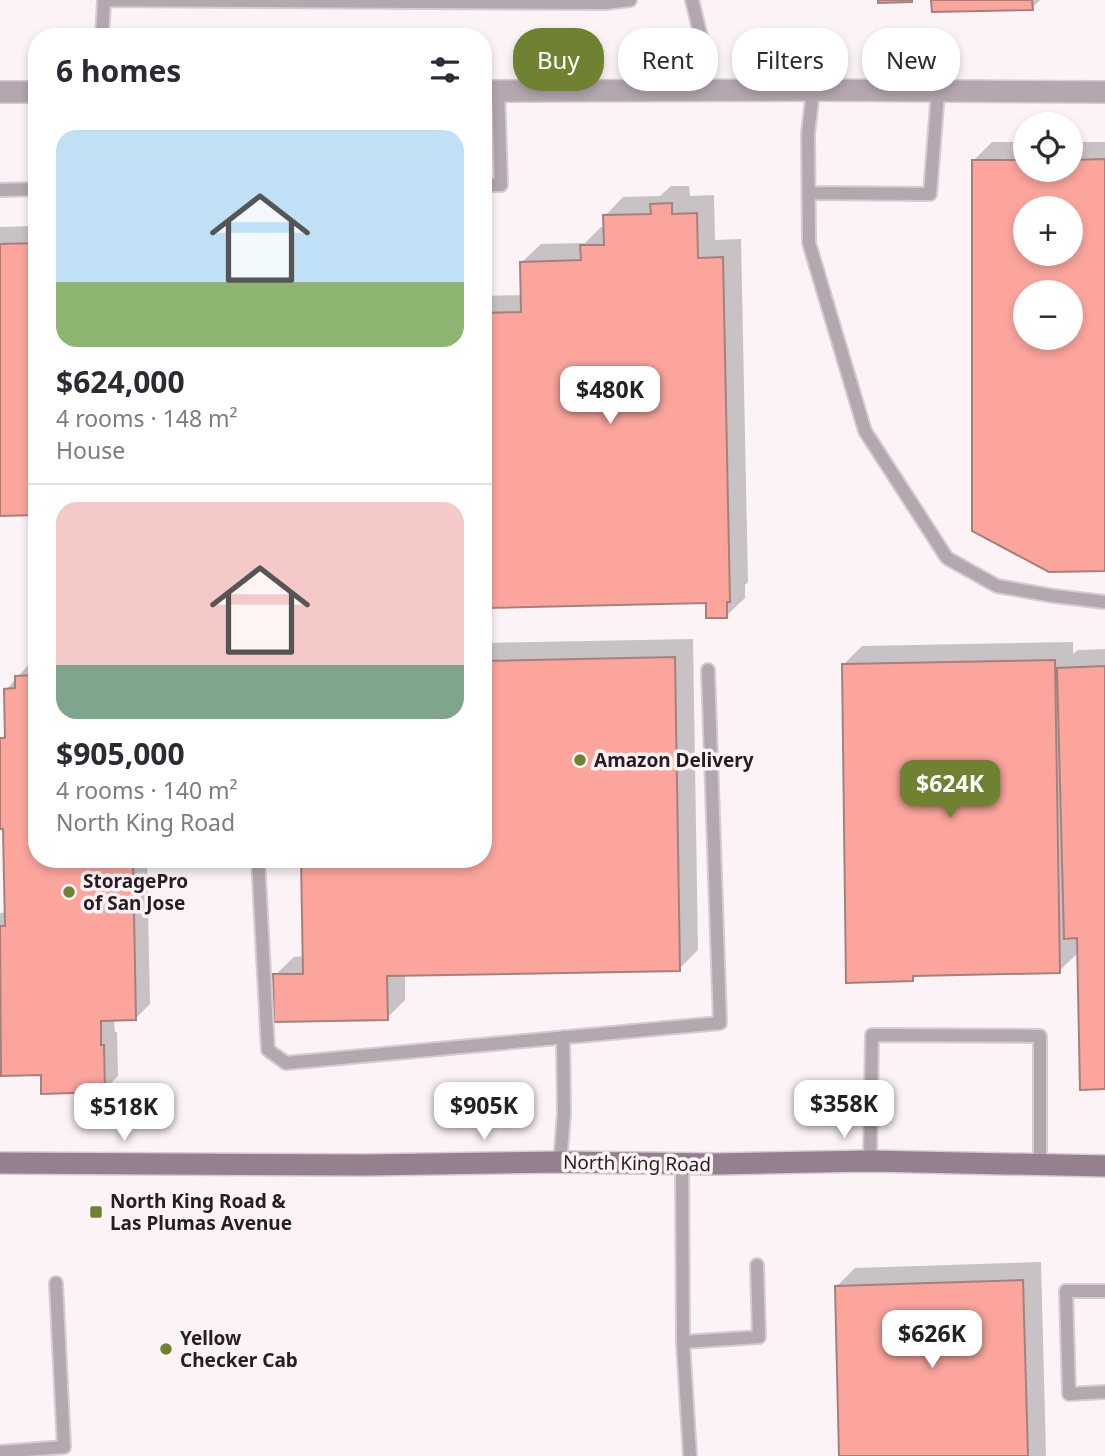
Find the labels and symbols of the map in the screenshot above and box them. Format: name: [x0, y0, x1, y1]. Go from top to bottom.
pin: $480K: [561, 366, 659, 426]
place label: Amazon Delivery: [594, 747, 754, 773]
marker: Amazon Delivery: [572, 752, 588, 768]
pin: $624K: [901, 760, 999, 820]
place label: StoragePro of San Jose: [83, 868, 188, 916]
marker: StoragePro of San Jose: [61, 884, 77, 900]
pin: $358K: [795, 1080, 893, 1140]
pin: $905K: [435, 1082, 533, 1142]
pin: $518K: [75, 1084, 173, 1143]
street label: North King Road: [563, 1149, 711, 1177]
place label: North King Road & Las Plumas Avenue: [110, 1188, 292, 1236]
marker: North King Road & Las Plumas Avenue: [88, 1204, 104, 1220]
pin: $626K: [883, 1310, 981, 1370]
place label: Yellow Checker Cab: [180, 1325, 298, 1373]
marker: Yellow Checker Cab: [158, 1341, 174, 1357]

